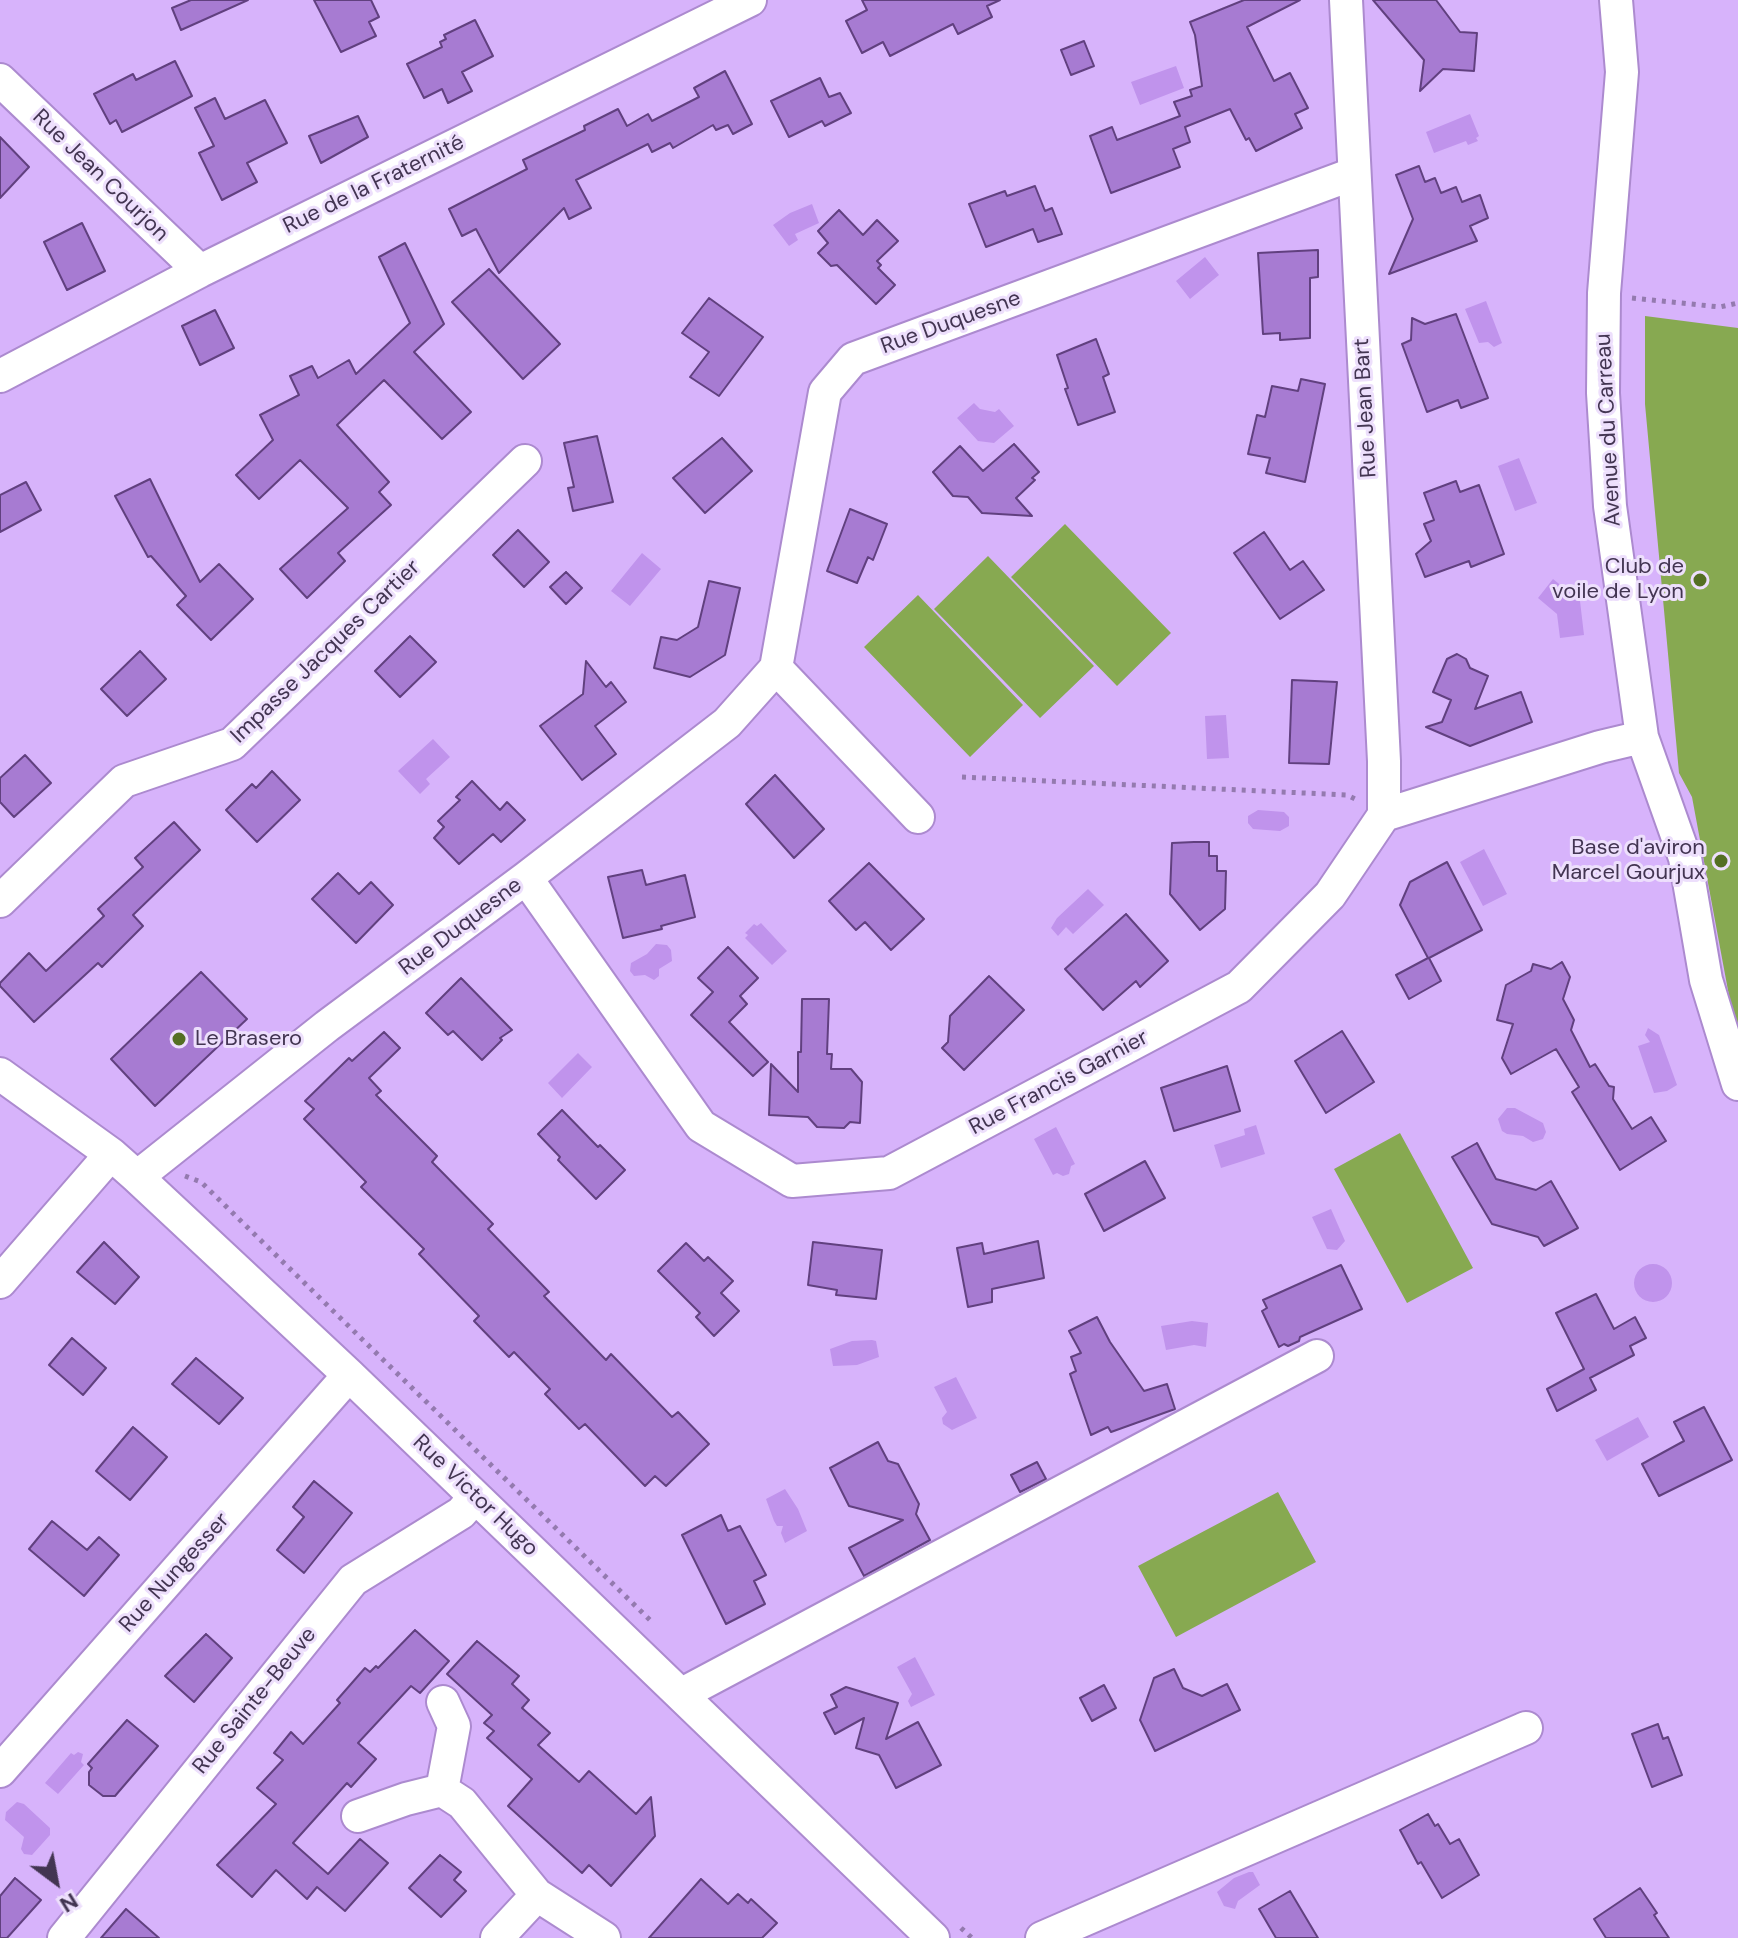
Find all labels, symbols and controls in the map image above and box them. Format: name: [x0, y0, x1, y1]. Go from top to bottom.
street label: Rue Jean Courjon: [27, 104, 173, 248]
street label: Rue de la Fraternité: [279, 130, 469, 240]
street label: Rue Duquesne: [877, 285, 1025, 361]
street label: Avenue du Carreau: [1591, 333, 1627, 527]
street label: Rue Jean Bart: [1349, 337, 1383, 479]
place label: Club de voile de Lyon: [1552, 554, 1684, 606]
street label: Impasse Jacques Cartier: [226, 555, 426, 749]
marker: Club de voile de Lyon: [1691, 571, 1709, 589]
place label: Base d'aviron Marcel Gourjux: [1552, 835, 1705, 886]
marker: Base d'aviron Marcel Gourjux: [1712, 852, 1730, 870]
street label: Rue Duquesne: [394, 872, 528, 982]
street label: Rue Francis Garnier: [965, 1025, 1153, 1141]
place label: Le Brasero: [195, 1026, 302, 1052]
marker: Le Brasero: [170, 1030, 188, 1048]
street label: Rue Victor Hugo: [407, 1430, 543, 1562]
street label: Rue Nungesser: [114, 1508, 236, 1638]
street label: Rue Sainte-Beuve: [188, 1622, 322, 1780]
north arrow: [16, 1842, 96, 1922]
text: N: [55, 1886, 83, 1919]

